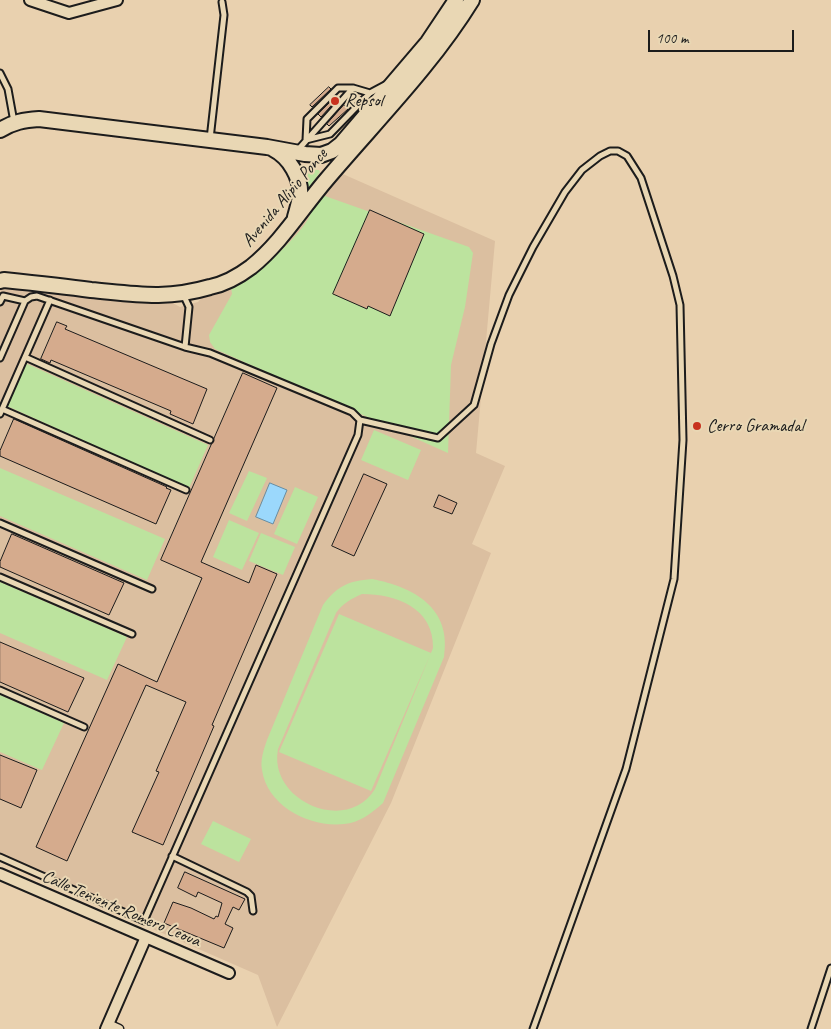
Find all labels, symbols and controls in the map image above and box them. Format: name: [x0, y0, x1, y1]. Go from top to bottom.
scale bar: [651, 20, 797, 52]
text: 100 m: [656, 29, 688, 48]
place label: Repsol: [345, 90, 383, 112]
marker: Repsol: [329, 95, 341, 107]
street label: Avenida Alipio Ponce: [238, 144, 332, 252]
place label: Cerro Gramadal: [707, 415, 804, 437]
marker: Cerro Gramadal: [691, 420, 703, 432]
street label: Calle Teniente Romero Leoua: [39, 866, 203, 952]

